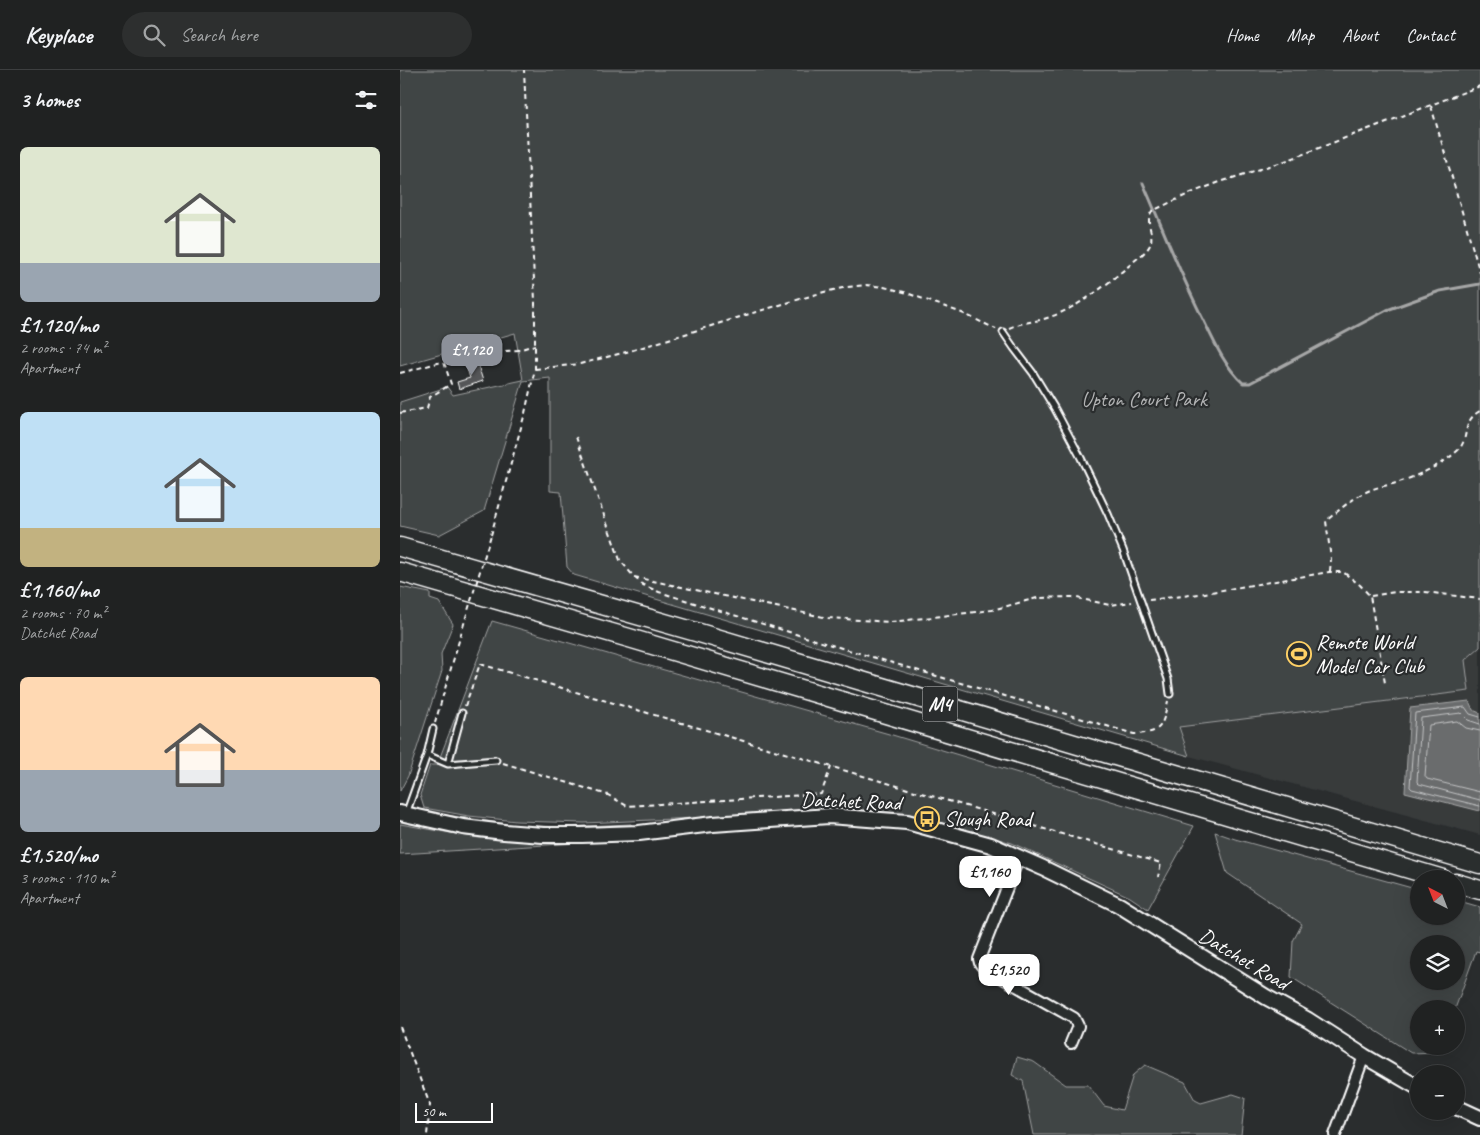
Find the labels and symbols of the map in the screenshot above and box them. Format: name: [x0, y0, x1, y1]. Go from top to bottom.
pin: £1,120: [431, 334, 513, 376]
park label: Upton Court Park: [1081, 386, 1209, 412]
place label: Remote World Model Car Club: [1316, 629, 1426, 679]
sports icon: Remote World Model Car Club: [1286, 641, 1312, 667]
road number: M4: [922, 686, 958, 722]
street label: Datchet Road: [801, 786, 905, 816]
bus stop icon: Slough Road: [914, 806, 940, 832]
place label: Slough Road: [944, 806, 1035, 832]
pin: £1,160: [949, 856, 1031, 898]
north arrow: [1410, 870, 1465, 925]
street label: Datchet Road: [1194, 922, 1297, 998]
pin: £1,520: [968, 954, 1050, 996]
scale bar: [415, 1100, 492, 1123]

